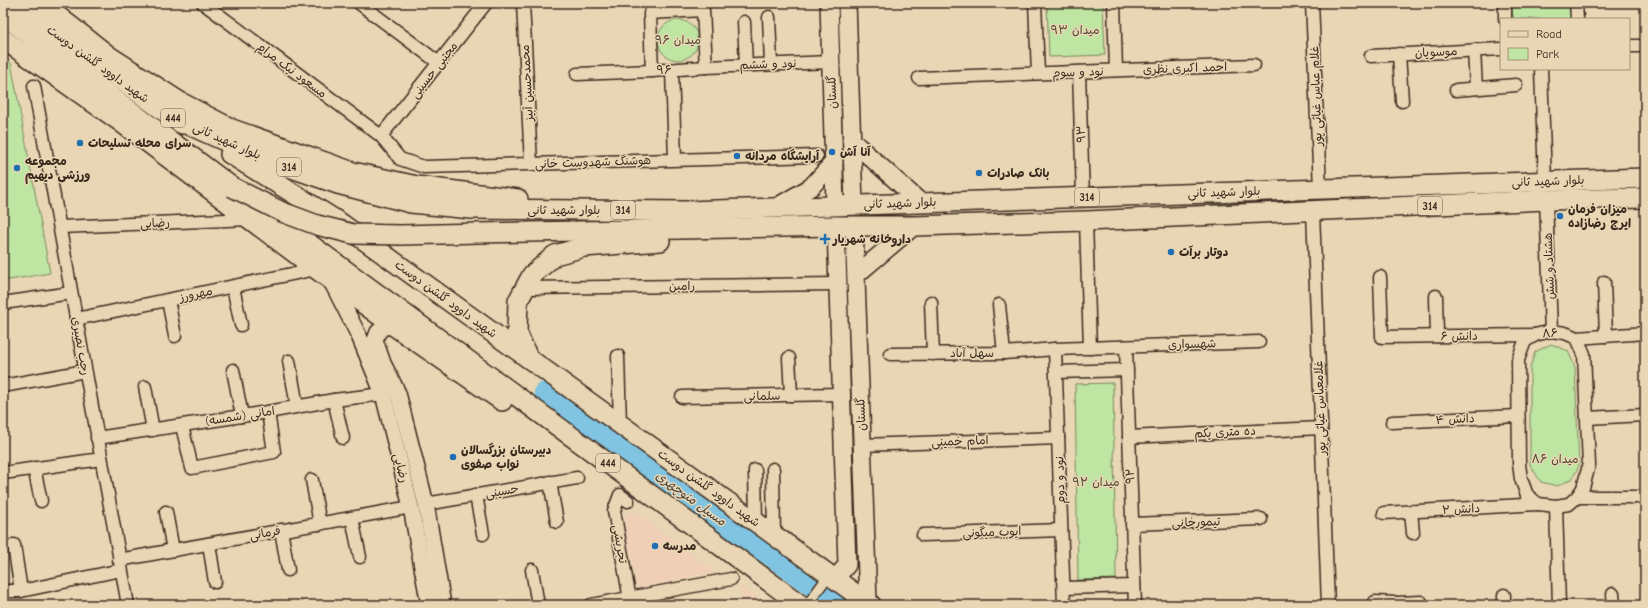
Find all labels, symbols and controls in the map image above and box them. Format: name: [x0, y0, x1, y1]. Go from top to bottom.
legend: [1500, 18, 1630, 70]
street label: شهید داوود گلشن دوست: [44, 22, 152, 106]
park label: میدان ۹۳: [1051, 23, 1099, 37]
text: Road: [1536, 27, 1562, 41]
park label: میدان ۹۶: [655, 33, 701, 47]
street label: مسعود نیک مرام: [253, 39, 330, 102]
street label: مجتبی حسینی: [408, 39, 461, 102]
street label: محمدحسین آبیز: [518, 44, 537, 123]
street label: موسویان: [1414, 44, 1458, 61]
street label: غلام عباس غیاثی ‌پور: [1307, 46, 1327, 147]
text: Park: [1536, 47, 1559, 61]
street label: نود و ششم: [739, 56, 797, 74]
street label: احمد اکبری نظری: [1143, 60, 1227, 77]
street label: ۹۶: [657, 63, 671, 77]
street label: نود و سوم: [1052, 64, 1104, 82]
street label: گلستان: [824, 75, 840, 109]
road number: 444: [161, 109, 185, 127]
street label: بلوار شهید ثانی: [191, 120, 263, 163]
street label: ۹۳: [1074, 125, 1088, 143]
place label: سرای محله تسلیحات: [88, 136, 191, 150]
marker: سرای محله تسلیحات: [75, 138, 85, 148]
place label: آنا آش: [840, 145, 871, 159]
marker: آنا آش: [827, 147, 837, 157]
place label: آرایشگاه مردانه: [745, 148, 820, 163]
marker: آرایشگاه مردانه: [732, 151, 742, 161]
street label: هوشنگ شهدوست خانی: [535, 153, 652, 172]
place label: مجموعه ورزشی دیهیم: [25, 154, 90, 184]
road number: 314: [277, 158, 301, 176]
marker: مجموعه ورزشی دیهیم: [12, 163, 22, 173]
place label: بانک صادرات: [987, 166, 1049, 180]
marker: بانک صادرات: [974, 168, 984, 178]
street label: بلوار شهید ثانی: [1511, 173, 1585, 190]
street label: بلوار شهید ثانی: [1187, 184, 1261, 201]
road number: 314: [1075, 188, 1099, 206]
street label: بلوار شهید ثانی: [863, 195, 937, 212]
road number: 314: [1418, 197, 1442, 215]
road number: 314: [611, 201, 635, 219]
place label: میزان فرمان ایرج رضازاده: [1568, 202, 1631, 231]
street label: بلوار شهید ثانی: [528, 203, 600, 218]
marker: میزان فرمان ایرج رضازاده: [1555, 211, 1565, 221]
street label: رضایی: [140, 215, 170, 232]
place label: داروخانه شهریار: [832, 232, 911, 247]
street label: هشتاد و شش: [1541, 232, 1558, 300]
marker: داروخانه شهریار: [820, 234, 830, 244]
place label: دوتار برآت: [1179, 245, 1229, 259]
marker: دوتار برآت: [1166, 247, 1176, 257]
street label: شهید داوود گلشن دوست: [392, 257, 500, 341]
street label: رامین: [669, 279, 695, 293]
street label: مهرورز: [177, 284, 214, 306]
street label: رجب نصیری: [68, 316, 93, 377]
street label: ۸۶: [1542, 325, 1558, 341]
street label: دانش ۶: [1440, 329, 1478, 343]
street label: شهسواری: [1168, 336, 1216, 352]
street label: سهل آباد: [950, 346, 994, 361]
street label: غلامعباس غیاثی پور: [1311, 360, 1330, 456]
street label: سلمانی: [743, 389, 781, 404]
street label: گلستان: [853, 397, 869, 431]
street label: امانی (شمسه): [204, 404, 276, 429]
street label: دانش ۴: [1435, 411, 1475, 427]
street label: ده متری یکم: [1194, 423, 1256, 443]
street label: امام خمینی: [931, 433, 989, 451]
place label: دبیرستان بزرگسالان نواب صفوی: [461, 442, 552, 472]
street label: شهید داوود گلشن دوست: [655, 446, 763, 530]
street label: رضایی: [390, 452, 411, 484]
marker: دبیرستان بزرگسالان نواب صفوی: [448, 452, 458, 462]
park label: میدان ۸۶: [1531, 452, 1579, 466]
road number: 444: [596, 454, 620, 472]
street label: نود و دوم: [1052, 456, 1070, 504]
water label: مسیل منوچهری: [652, 467, 729, 530]
street label: ۹۲: [1123, 468, 1137, 484]
park label: میدان ۹۲: [1072, 475, 1120, 489]
street label: حسینی: [484, 481, 520, 502]
street label: دانش ۲: [1442, 501, 1480, 517]
street label: تیمورخانی: [1171, 514, 1221, 531]
street label: فرمانی: [248, 523, 282, 544]
street label: تجریشی: [609, 524, 630, 565]
street label: ایوب میگونی: [962, 524, 1022, 541]
place label: مدرسه: [663, 539, 696, 553]
marker: مدرسه: [650, 541, 660, 551]

